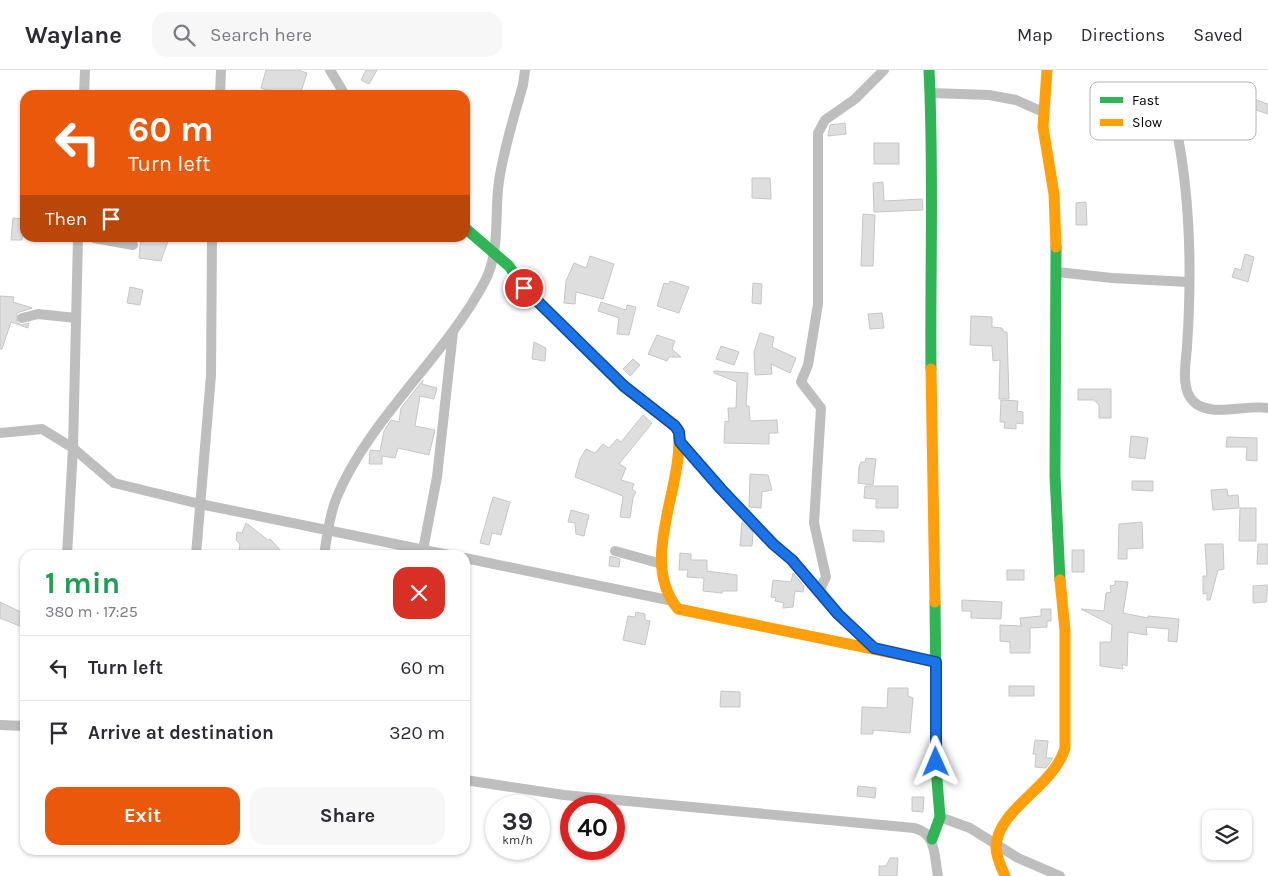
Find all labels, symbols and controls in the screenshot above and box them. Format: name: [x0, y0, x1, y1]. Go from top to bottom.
search box: [152, 12, 502, 57]
text: Waylane: [25, 21, 122, 49]
icon: search: [170, 21, 198, 49]
text: Search here: [210, 24, 312, 46]
text: Map: [1017, 24, 1053, 46]
text: Directions: [1081, 24, 1165, 46]
text: Saved: [1193, 24, 1243, 46]
legend: [1090, 82, 1256, 140]
text: Fast: [1132, 92, 1159, 109]
text: 60 m: [128, 109, 213, 150]
icon: left: [45, 110, 110, 175]
text: Slow: [1132, 114, 1162, 131]
text: Turn left: [128, 151, 211, 177]
icon: arrive: [97, 205, 125, 233]
text: Then: [45, 208, 87, 230]
pin: [503, 267, 545, 309]
icon: arrive: [510, 274, 538, 302]
text: 1 min: [45, 565, 120, 601]
button: close: [393, 567, 445, 619]
text: 380 m · 17:25: [45, 602, 138, 621]
icon: left: [45, 654, 73, 682]
text: Turn left: [88, 657, 163, 679]
text: 60 m: [401, 657, 445, 679]
icon: arrive: [45, 719, 73, 747]
text: Arrive at destination: [88, 722, 274, 744]
text: 320 m: [389, 722, 445, 744]
position arrow: [909, 735, 961, 787]
button: Exit: [45, 787, 240, 845]
button: Share: [250, 787, 445, 845]
speed limit sign: 40: [560, 795, 625, 860]
text: 39: [502, 807, 533, 836]
map controls: [1202, 810, 1252, 860]
button: layers: [1202, 810, 1252, 860]
text: km/h: [502, 833, 533, 847]

